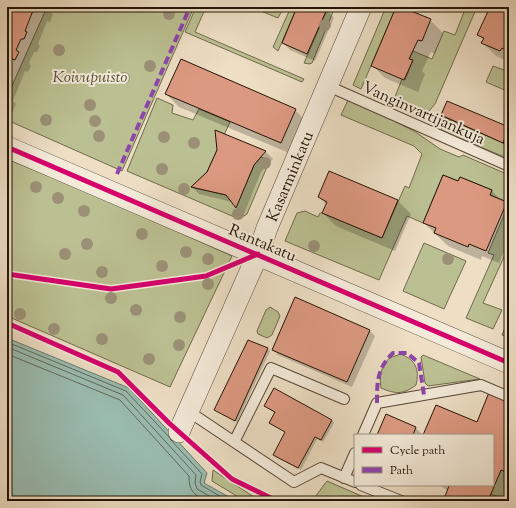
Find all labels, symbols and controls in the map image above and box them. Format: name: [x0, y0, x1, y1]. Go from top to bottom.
park label: Koivupuisto: [53, 67, 127, 90]
street label: Vanginvartijankuja: [358, 77, 489, 152]
street label: Kasarminkatu: [262, 128, 321, 226]
street label: Rantakatu: [225, 220, 299, 269]
legend: [354, 434, 494, 486]
text: Cycle path: [390, 442, 445, 460]
text: Path: [390, 462, 413, 480]

